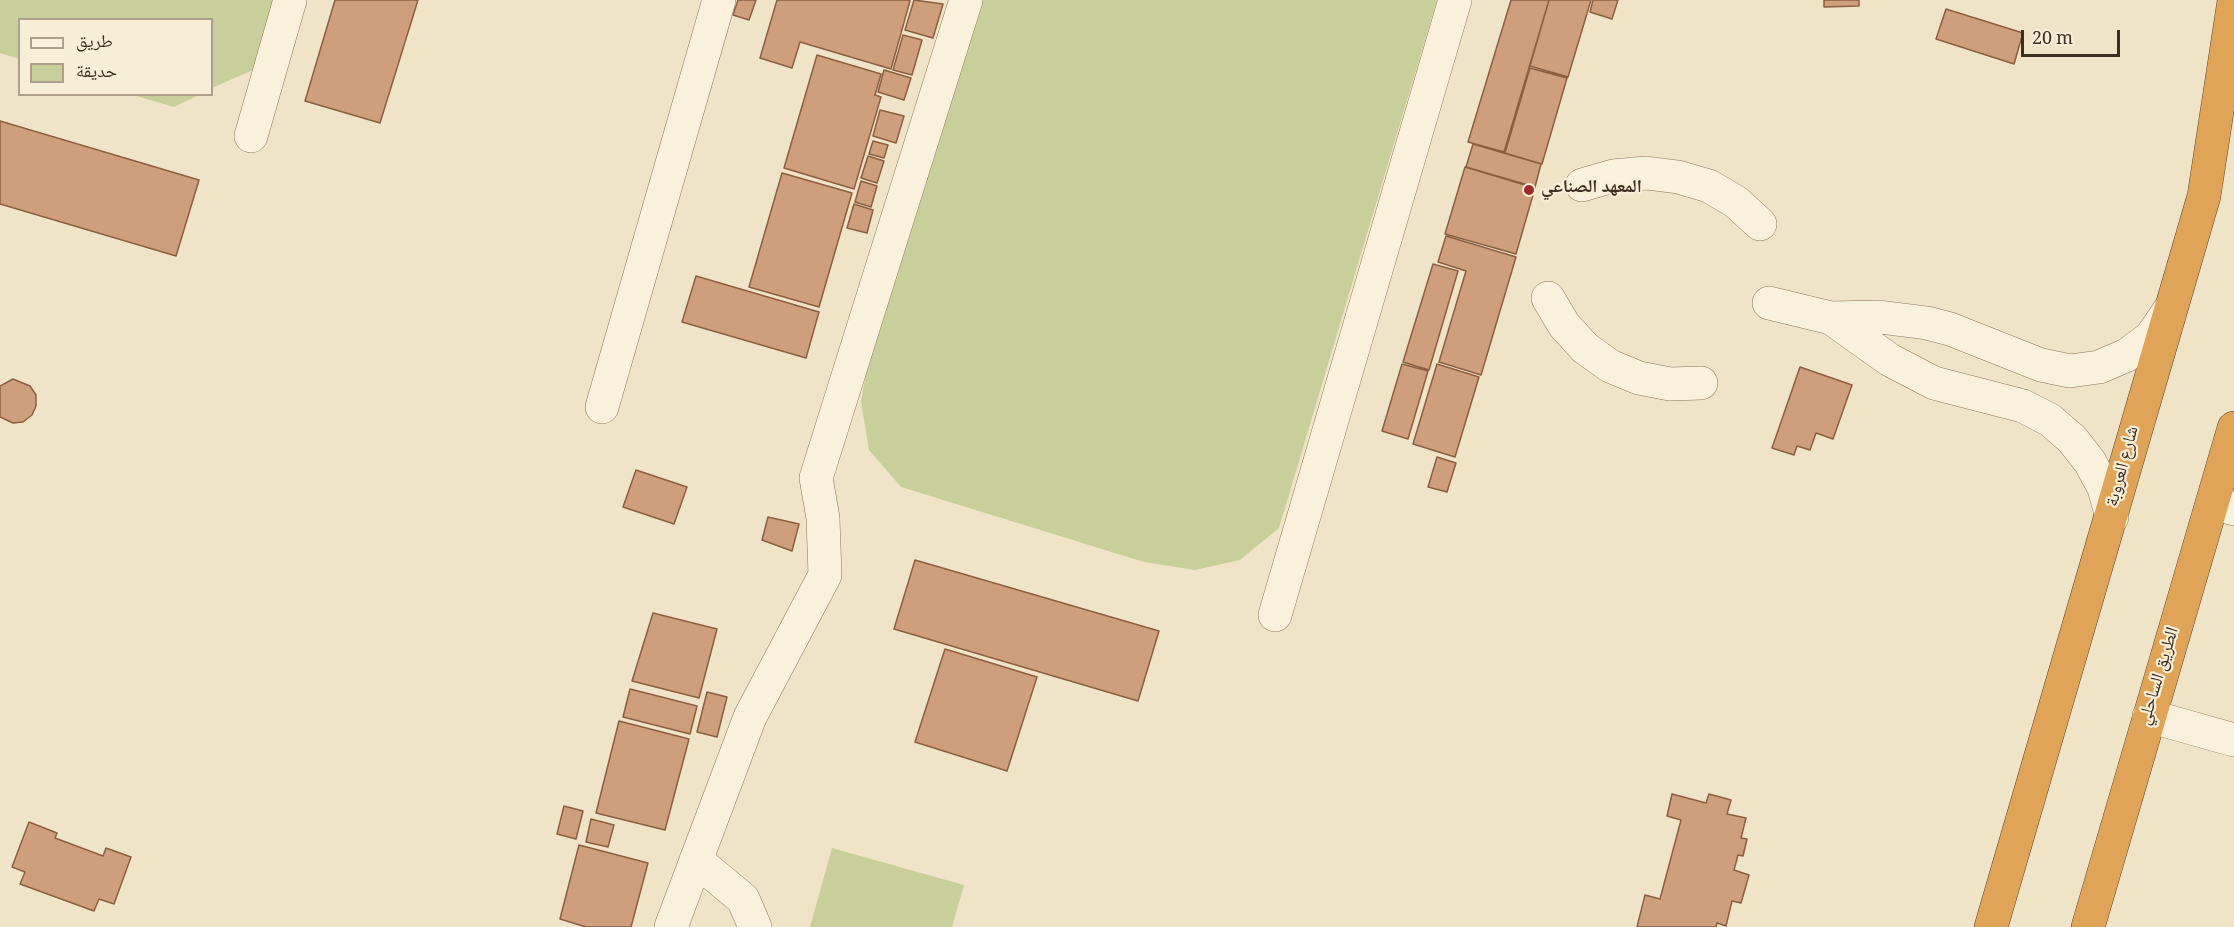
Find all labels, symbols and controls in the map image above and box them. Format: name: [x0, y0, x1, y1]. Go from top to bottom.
legend: [18, 18, 213, 96]
scale bar: [2024, 18, 2123, 56]
text: 20 m: [2032, 25, 2073, 55]
text: طريق: [76, 28, 113, 58]
text: حديقة: [76, 58, 117, 88]
place label: المعهد الصناعي: [1541, 179, 1642, 201]
marker: المعهد الصناعي: [1522, 183, 1536, 197]
street label: شارع العروبة: [2104, 424, 2146, 510]
street label: الطريق الساحلي: [2136, 625, 2186, 729]

